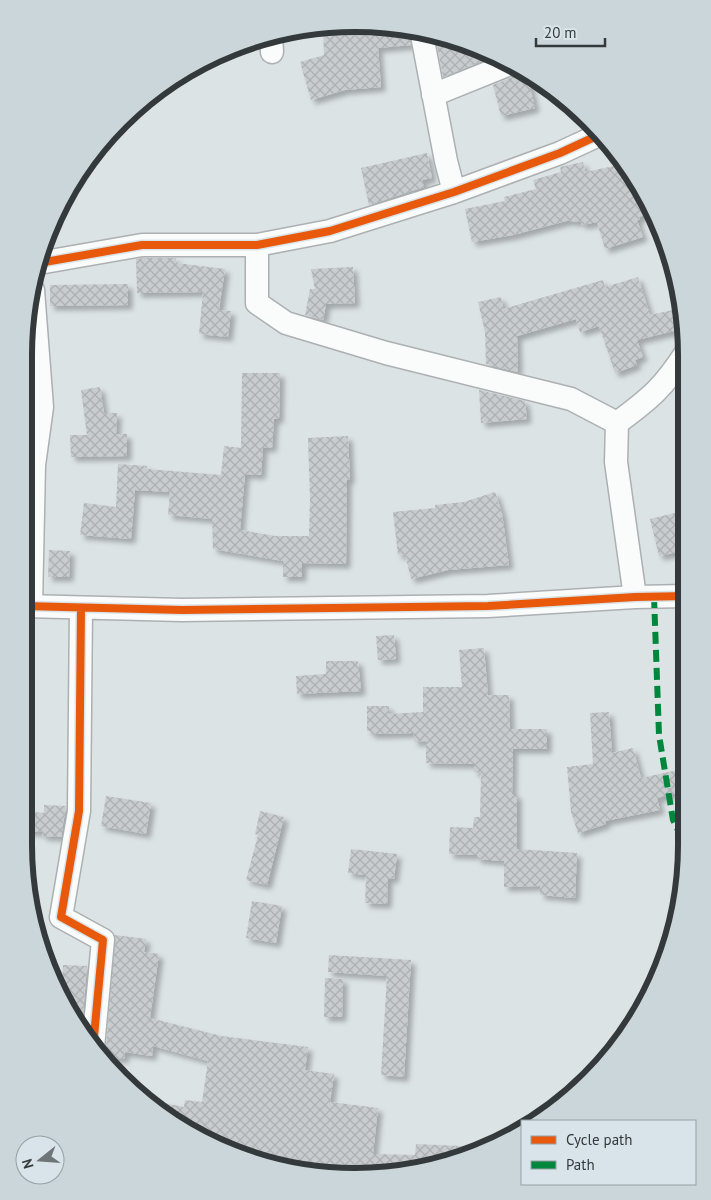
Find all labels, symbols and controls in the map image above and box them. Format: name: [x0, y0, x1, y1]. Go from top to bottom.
scale bar: [536, 15, 605, 47]
text: 20 m: [544, 23, 577, 42]
legend: [521, 1120, 696, 1185]
text: Cycle path: [566, 1130, 632, 1149]
north arrow: [15, 1135, 65, 1185]
text: Path: [566, 1155, 595, 1174]
text: N: [18, 1157, 38, 1171]

